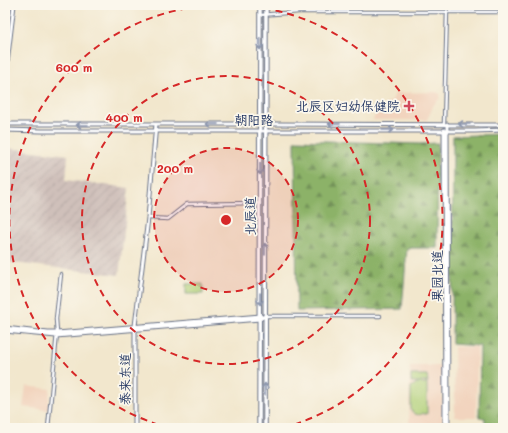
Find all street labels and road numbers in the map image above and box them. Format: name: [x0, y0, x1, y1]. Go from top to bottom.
street label: 朝阳路: [234, 111, 274, 128]
street label: 北辰道: [241, 196, 258, 236]
street label: 果园北道: [428, 250, 445, 302]
street label: 泰来东道: [116, 353, 133, 405]

